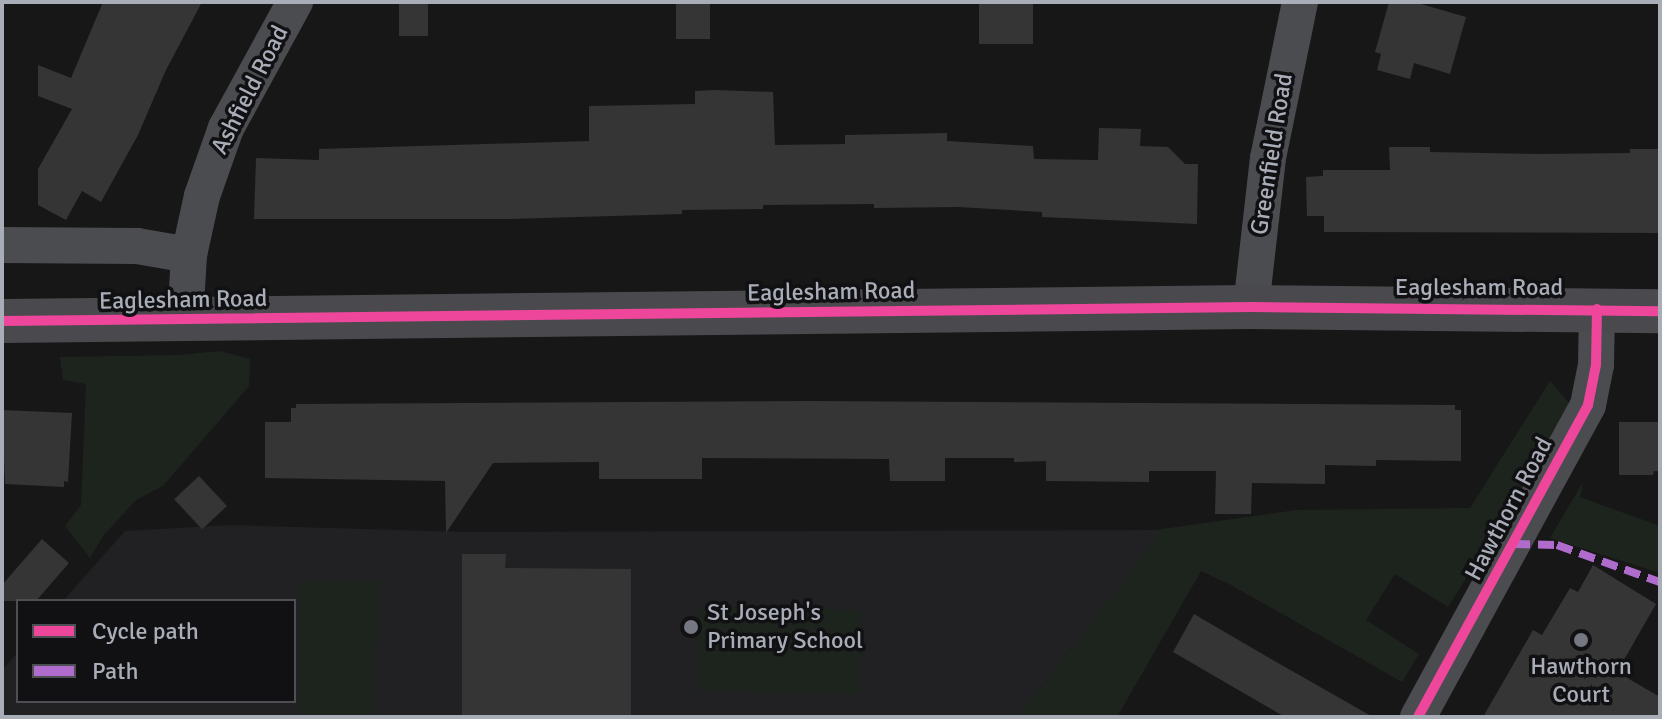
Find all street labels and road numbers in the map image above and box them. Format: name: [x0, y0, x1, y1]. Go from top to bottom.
street label: Ashfield Road: [205, 21, 295, 159]
street label: Greenfield Road: [1245, 71, 1299, 237]
street label: Eaglesham Road: [1395, 274, 1563, 302]
street label: Eaglesham Road: [747, 276, 915, 308]
street label: Eaglesham Road: [99, 284, 267, 316]
street label: Hawthorn Road: [1459, 432, 1559, 586]

